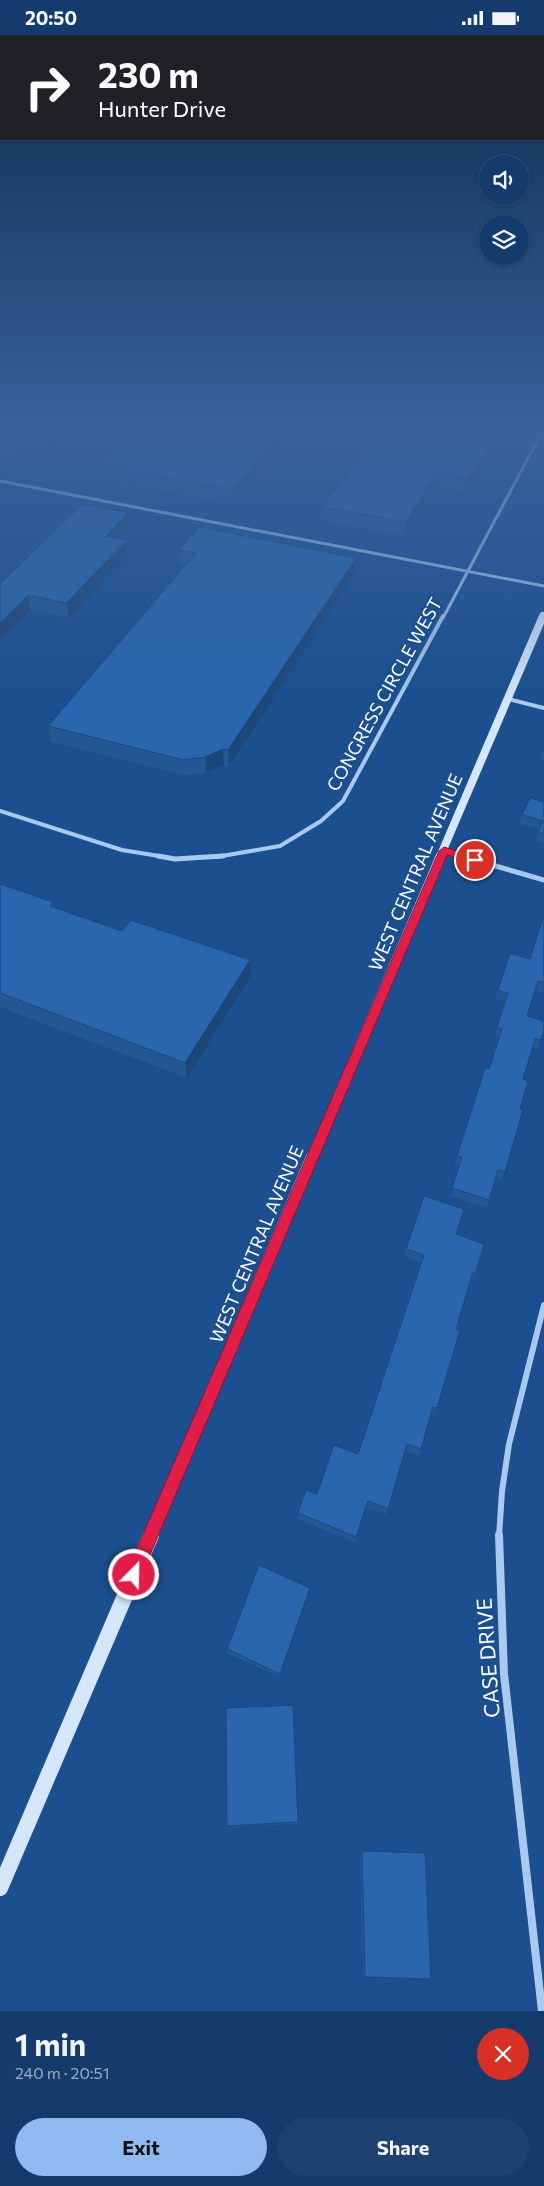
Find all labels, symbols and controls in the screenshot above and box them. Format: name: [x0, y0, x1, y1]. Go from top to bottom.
text: 20:50: [25, 6, 77, 29]
text: 230 m: [98, 52, 199, 95]
icon: right: [15, 55, 80, 120]
text: Hunter Drive: [98, 95, 226, 122]
map controls: [479, 155, 529, 265]
button: sound: [479, 155, 529, 205]
button: layers: [479, 215, 529, 265]
street label: CONGRESS CIRCLE WEST: [322, 593, 446, 795]
street label: WEST CENTRAL AVENUE: [363, 770, 467, 974]
pin: [454, 839, 496, 881]
icon: arrive: [461, 846, 489, 874]
street label: WEST CENTRAL AVENUE: [204, 1142, 308, 1346]
position arrow: [107, 1548, 159, 1600]
street label: CASE DRIVE: [470, 1597, 504, 1719]
text: 1 min: [15, 2025, 86, 2062]
button: close: [477, 2028, 529, 2080]
text: 240 m · 20:51: [15, 2063, 110, 2082]
button: Exit: [15, 2118, 267, 2176]
button: Share: [277, 2118, 529, 2176]

